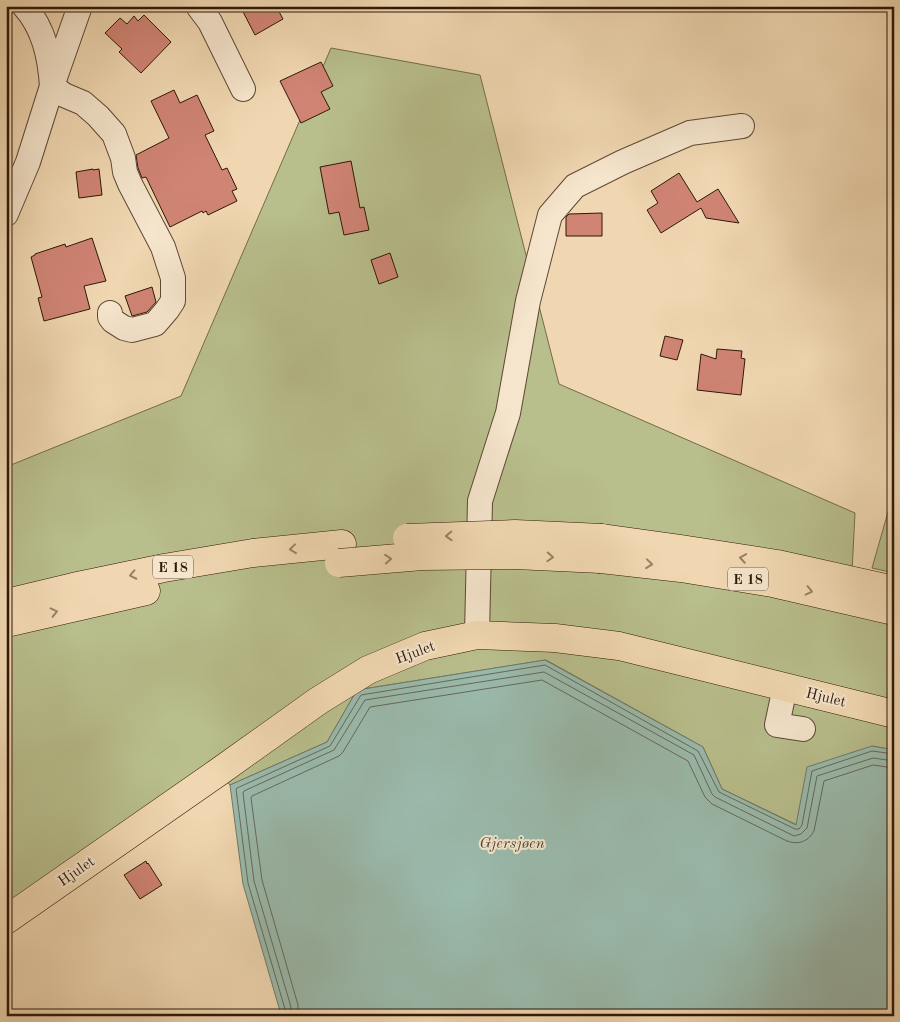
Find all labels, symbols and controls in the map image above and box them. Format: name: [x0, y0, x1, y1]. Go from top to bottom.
one-way arrow: [445, 531, 452, 541]
one-way arrow: [289, 543, 297, 554]
one-way arrow: [546, 551, 554, 562]
one-way arrow: [384, 554, 392, 565]
one-way arrow: [739, 554, 748, 564]
road number: E 18: [153, 556, 193, 578]
one-way arrow: [646, 558, 654, 569]
road number: E 18: [728, 568, 768, 590]
one-way arrow: [128, 569, 137, 579]
one-way arrow: [805, 585, 814, 596]
one-way arrow: [49, 607, 58, 618]
street label: Hjulet: [394, 639, 437, 667]
street label: Hjulet: [804, 686, 847, 711]
water label: Gjersjøen: [479, 836, 545, 852]
street label: Hjulet: [56, 854, 98, 890]

